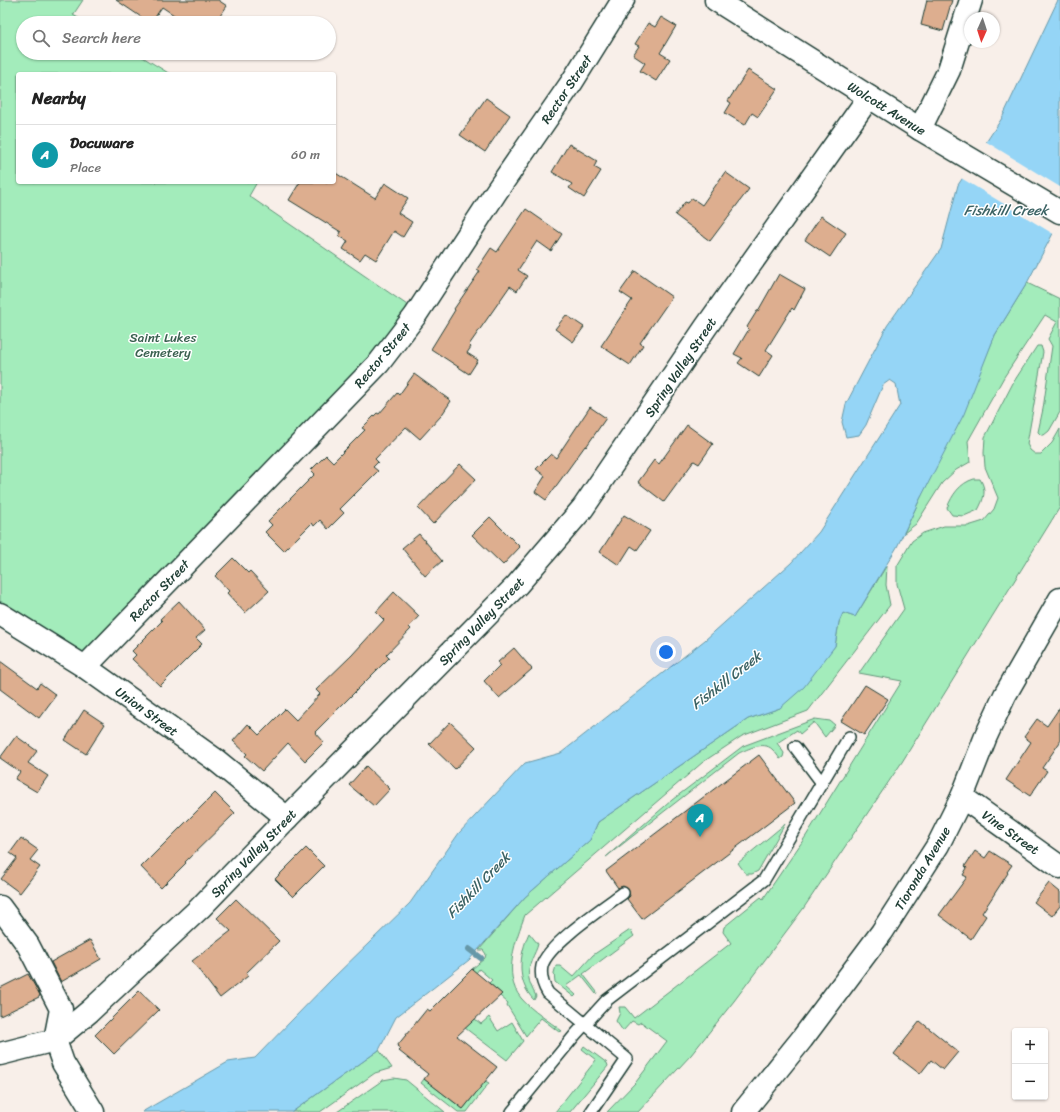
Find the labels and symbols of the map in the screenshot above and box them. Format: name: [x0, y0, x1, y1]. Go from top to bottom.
north arrow: [964, 12, 1000, 48]
street label: Rector Street: [535, 49, 599, 129]
street label: Wolcott Avenue: [843, 75, 931, 142]
water label: Fishkill Creek: [964, 198, 1050, 223]
street label: Spring Valley Street: [638, 312, 723, 422]
street label: Rector Street: [348, 317, 417, 393]
park label: Saint Lukes Cemetery: [130, 326, 197, 364]
street label: Rector Street: [124, 553, 196, 627]
street label: Spring Valley Street: [433, 571, 530, 671]
your location: [656, 642, 676, 662]
water label: Fishkill Creek: [685, 644, 768, 716]
street label: Union Street: [110, 680, 183, 743]
street label: Spring Valley Street: [205, 803, 302, 903]
pin: A: [687, 804, 713, 837]
street label: Vine Street: [977, 804, 1045, 861]
street label: Tioronda Avenue: [888, 821, 957, 915]
water label: Fishkill Creek: [440, 845, 518, 924]

